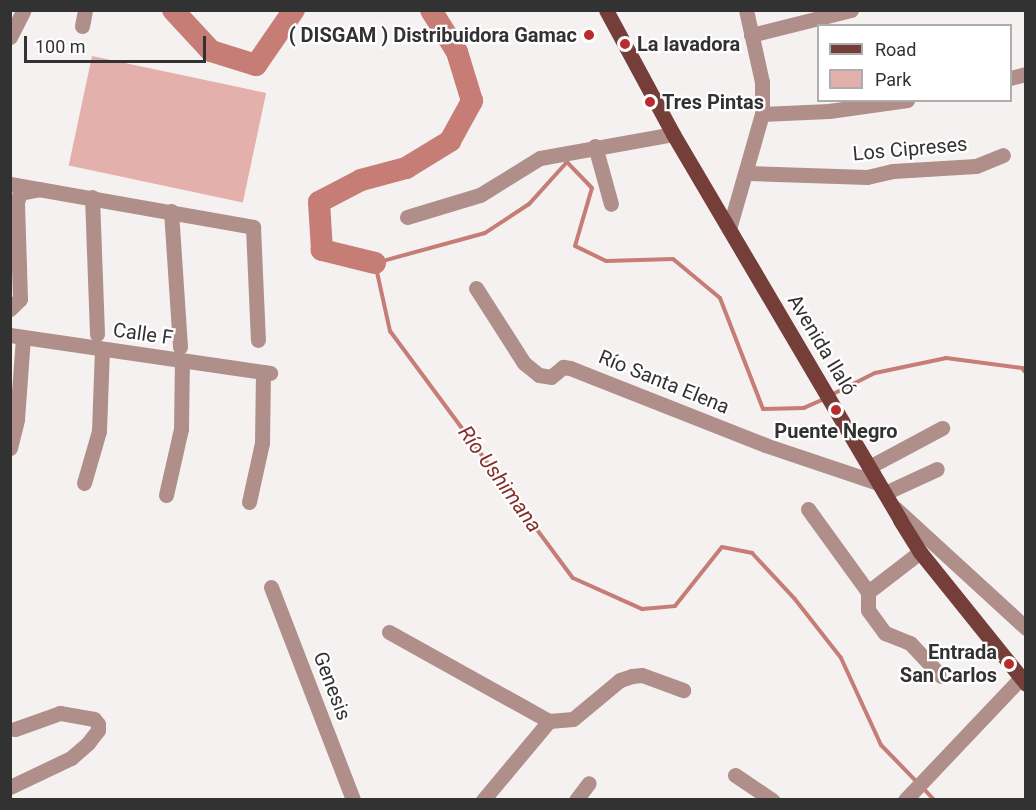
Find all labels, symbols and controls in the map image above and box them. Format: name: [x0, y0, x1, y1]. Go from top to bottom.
place label: ( DISGAM ) Distribuidora Gamac: [289, 23, 577, 47]
scale bar: [27, 24, 208, 62]
legend: [817, 24, 1012, 102]
marker: ( DISGAM ) Distribuidora Gamac: [582, 28, 596, 42]
place label: La lavadora: [637, 32, 740, 56]
text: 100 m: [35, 36, 86, 57]
marker: La lavadora: [618, 37, 632, 51]
text: Road: [875, 39, 916, 60]
text: Park: [875, 69, 911, 90]
place label: Tres Pintas: [662, 90, 764, 114]
marker: Tres Pintas: [643, 95, 657, 109]
street label: Los Cipreses: [852, 132, 968, 166]
street label: Avenida Ilaló: [783, 290, 861, 400]
street label: Calle F: [112, 318, 174, 350]
street label: Río Santa Elena: [595, 345, 733, 419]
marker: Puente Negro: [829, 403, 843, 417]
place label: Puente Negro: [774, 419, 898, 443]
water label: Río Ushimana: [453, 421, 547, 537]
place label: Entrada San Carlos: [900, 640, 997, 687]
street label: Genesis: [308, 648, 356, 724]
marker: Entrada San Carlos: [1002, 657, 1016, 671]

